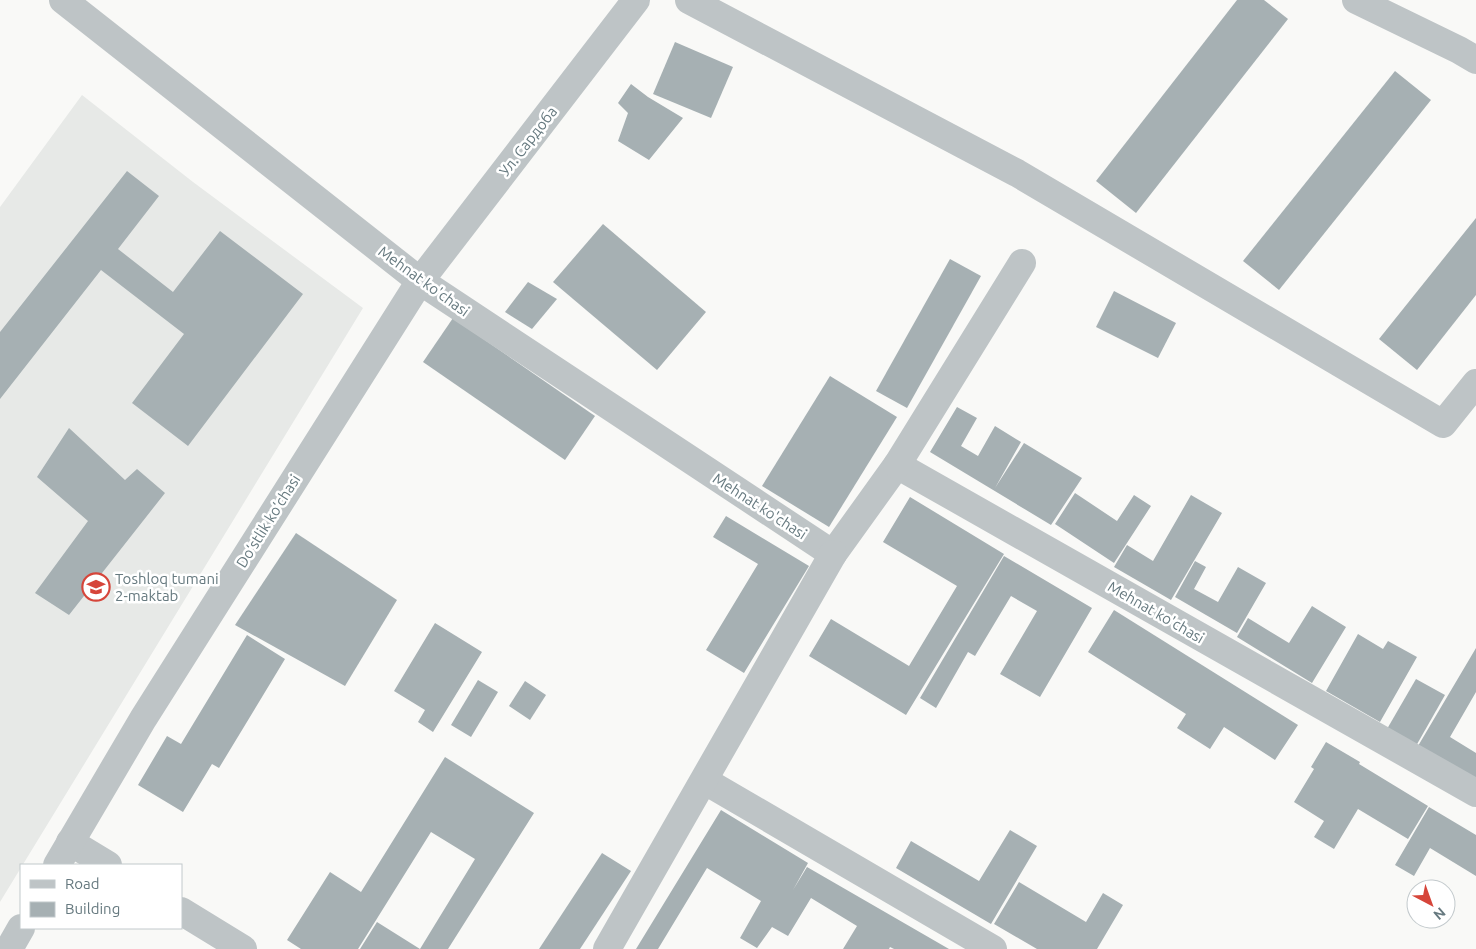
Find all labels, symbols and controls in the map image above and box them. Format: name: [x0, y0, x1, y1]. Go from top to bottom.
street label: Ул. Сардоба: [496, 103, 560, 179]
street label: Mehnat ko'chasi: [375, 242, 473, 320]
street label: Mehnat ko'chasi: [710, 469, 810, 543]
street label: Do‘stlik ko‘chasi: [233, 471, 303, 571]
place label: Toshloq tumani 2-maktab: [115, 570, 219, 604]
school or university icon: Toshloq tumani 2-maktab: [81, 572, 111, 602]
street label: Mehnat ko'chasi: [1105, 578, 1207, 646]
legend: [20, 864, 182, 929]
text: Road: [65, 875, 100, 892]
north arrow: [1406, 879, 1456, 929]
text: Building: [65, 900, 120, 917]
text: N: [1430, 904, 1449, 923]

